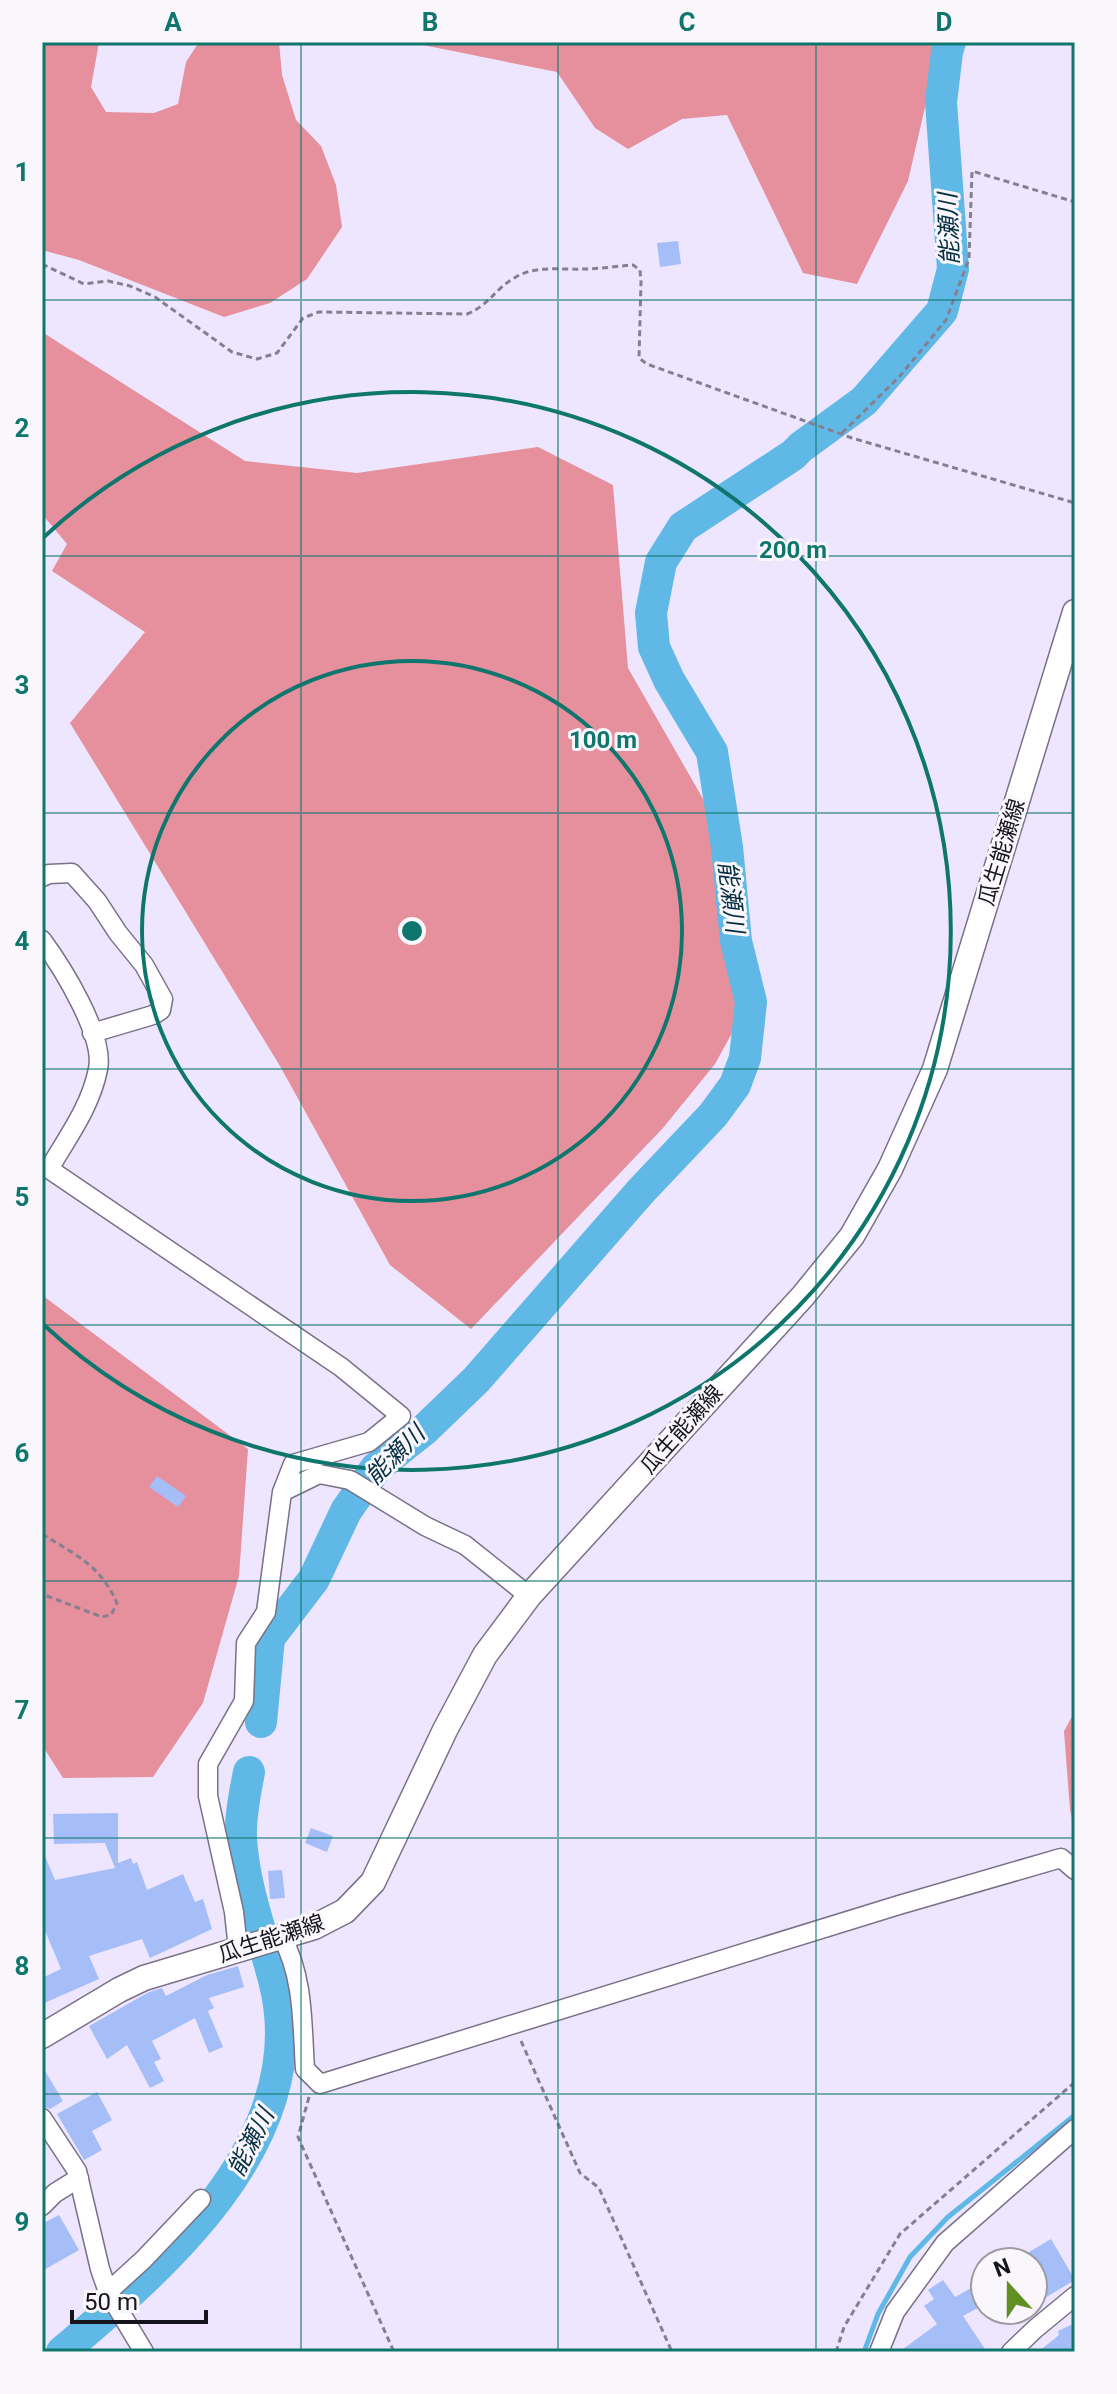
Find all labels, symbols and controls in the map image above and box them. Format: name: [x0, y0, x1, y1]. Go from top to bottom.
text: A: [164, 7, 182, 37]
text: B: [422, 7, 438, 37]
text: C: [678, 7, 696, 37]
text: D: [936, 7, 952, 37]
text: 1: [15, 157, 29, 187]
water label: 能瀬川: [934, 190, 964, 265]
text: 2: [15, 413, 29, 443]
text: 200 m: [759, 536, 827, 564]
text: 3: [15, 670, 29, 700]
text: 100 m: [569, 726, 637, 754]
street label: 瓜生能瀬線: [973, 796, 1030, 908]
water label: 能瀬川: [713, 860, 750, 937]
centre of rings: [398, 917, 426, 945]
text: 4: [15, 926, 30, 956]
text: 5: [15, 1182, 29, 1212]
street label: 瓜生能瀬線: [635, 1380, 727, 1479]
water label: 能瀬川: [360, 1418, 432, 1490]
text: 6: [15, 1438, 30, 1468]
text: 7: [15, 1695, 29, 1725]
street label: 瓜生能瀬線: [215, 1910, 327, 1967]
text: 8: [15, 1951, 29, 1981]
water label: 能瀬川: [222, 2101, 281, 2180]
text: 9: [15, 2207, 29, 2237]
north arrow: [969, 2246, 1049, 2326]
text: N: [990, 2253, 1014, 2282]
scale bar: [72, 2274, 206, 2324]
text: 50 m: [84, 2288, 138, 2316]

